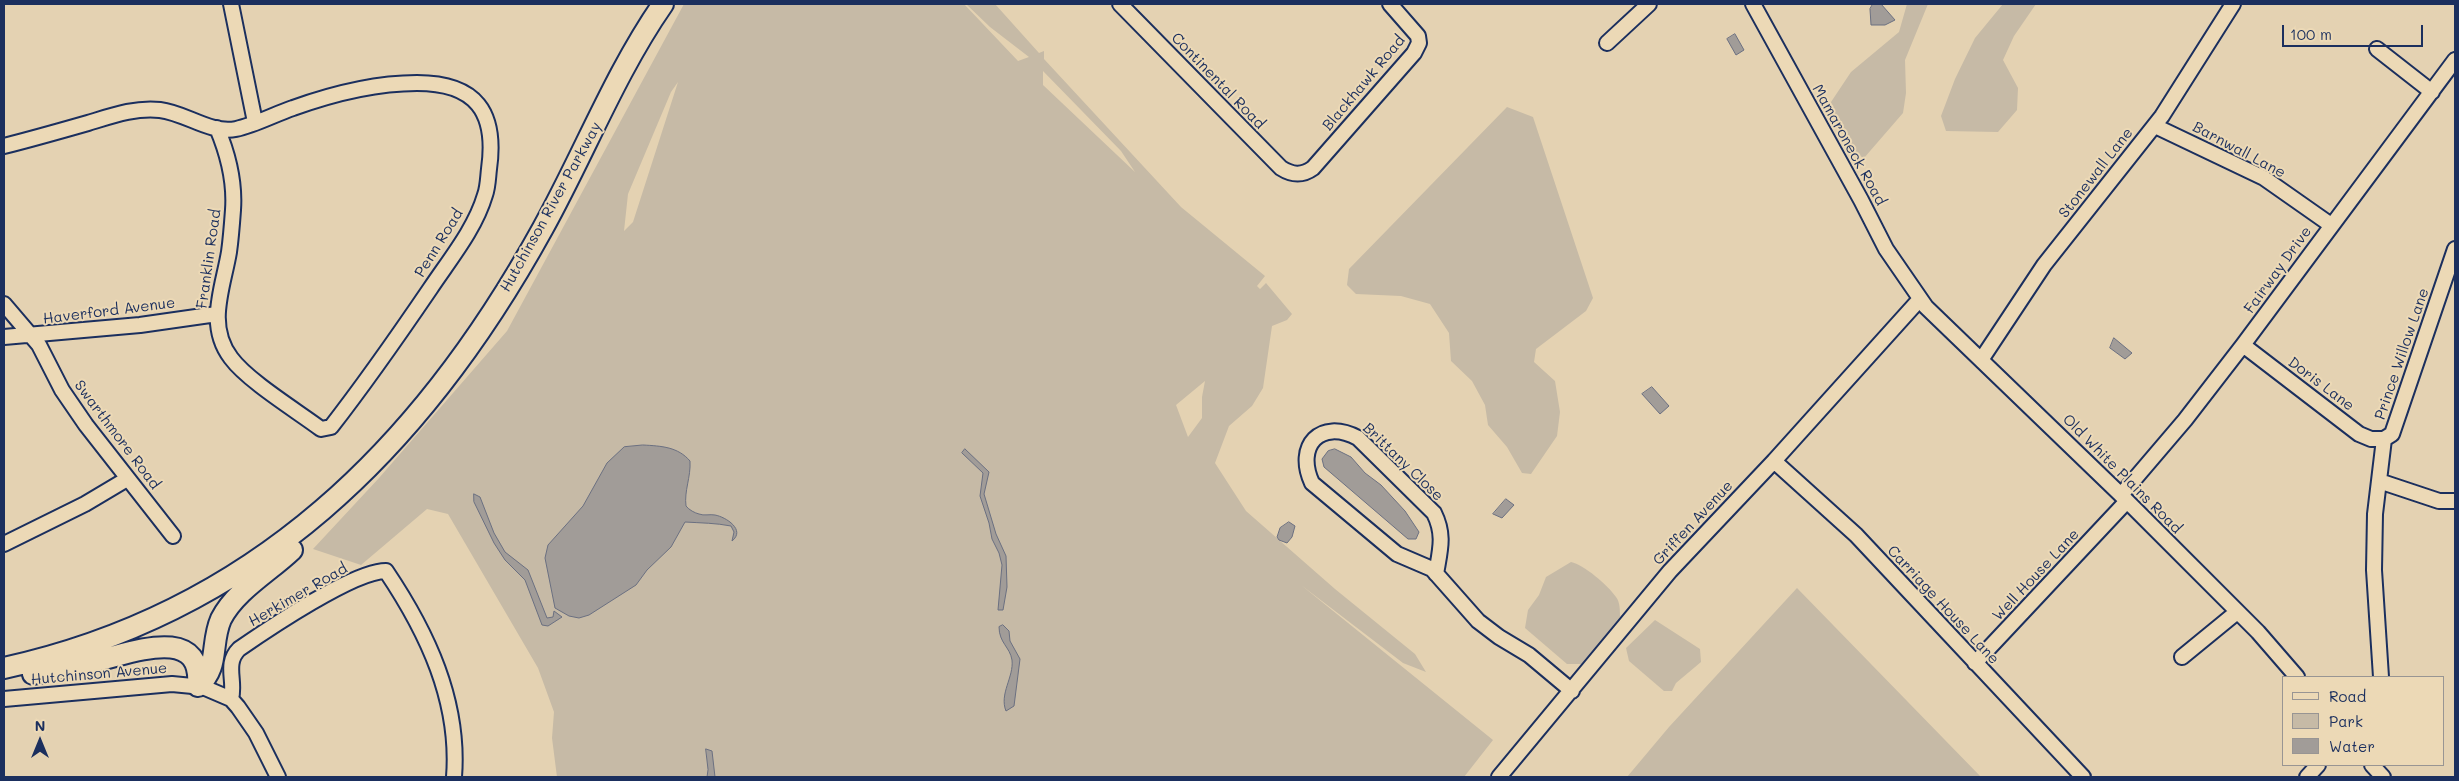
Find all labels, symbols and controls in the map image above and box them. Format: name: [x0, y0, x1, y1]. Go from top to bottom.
scale bar: [2284, 15, 2425, 47]
text: 100 m: [2290, 24, 2332, 44]
street label: Continental Road: [1167, 29, 1269, 133]
street label: Blackhawk Road: [1319, 32, 1409, 134]
street label: Mamaroneck Road: [1808, 81, 1890, 209]
street label: Barnwall Lane: [2189, 118, 2289, 182]
street label: Hutchinson River Parkway: [497, 119, 605, 295]
street label: Stonewall Lane: [2055, 124, 2137, 222]
street label: Penn Road: [411, 205, 467, 281]
street label: Franklin Road: [193, 208, 225, 310]
street label: Fairway Drive: [2240, 223, 2316, 317]
street label: Prince Willow Lane: [2371, 286, 2433, 422]
street label: Haverford Avenue: [42, 294, 176, 328]
street label: Doris Lane: [2284, 353, 2358, 415]
street label: Swarthmore Road: [70, 377, 164, 493]
street label: Old White Plains Road: [2059, 411, 2185, 537]
street label: Brittany Close: [1359, 419, 1447, 505]
street label: Griffen Avenue: [1649, 477, 1737, 569]
street label: Well House Lane: [1989, 525, 2083, 625]
street label: Carriage House Lane: [1883, 542, 2003, 668]
street label: Herkimer Road: [245, 559, 351, 631]
street label: Hutchinson Avenue: [30, 659, 168, 689]
legend: [2282, 676, 2444, 766]
text: Road: [2329, 686, 2366, 706]
text: Park: [2329, 711, 2363, 731]
north arrow: [15, 716, 65, 766]
text: N: [35, 716, 45, 735]
text: Water: [2329, 736, 2375, 756]

